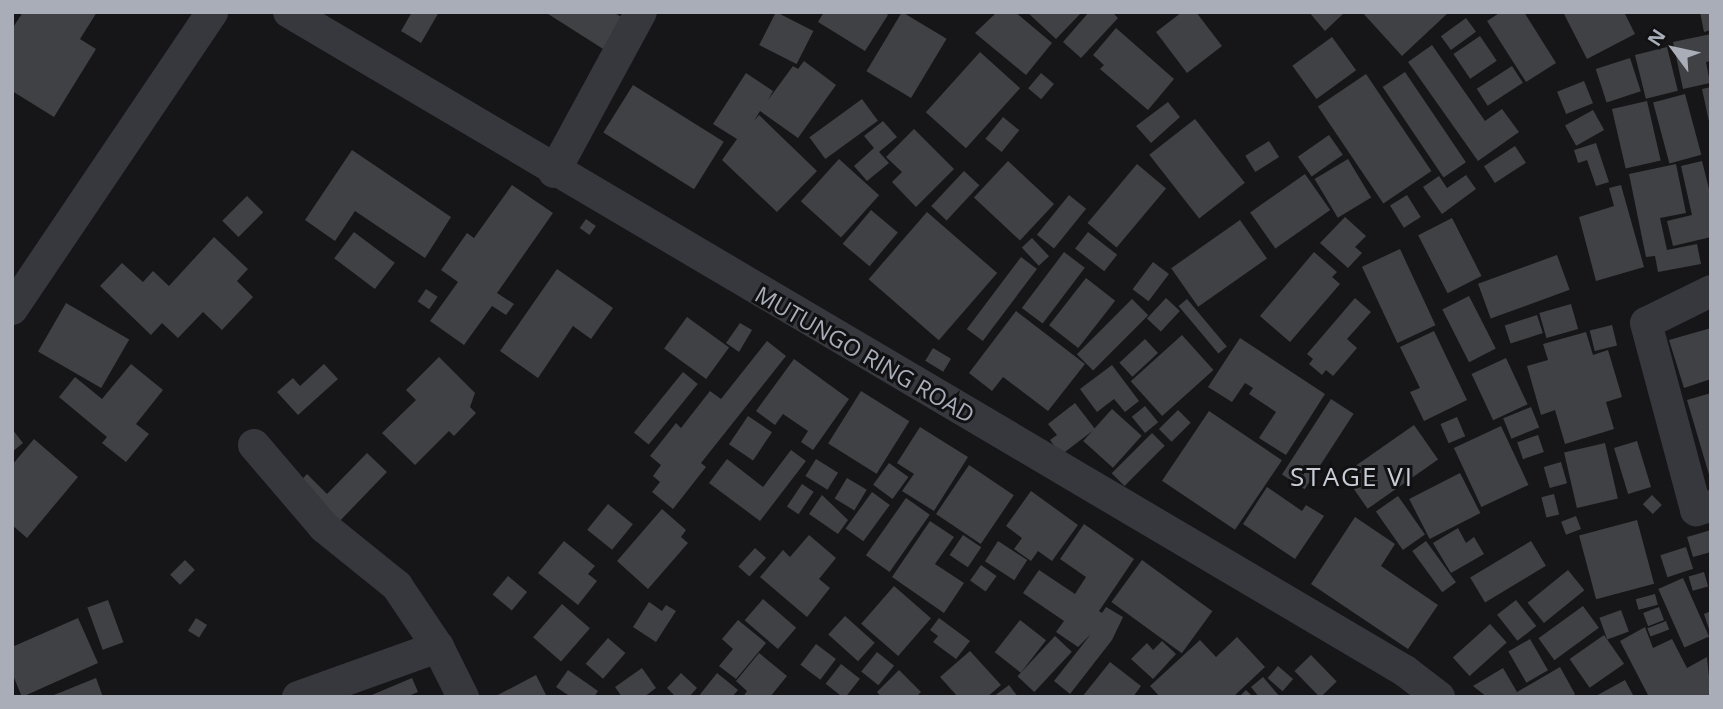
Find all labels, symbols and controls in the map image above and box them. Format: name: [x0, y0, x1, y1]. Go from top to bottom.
north arrow: [1639, 14, 1709, 84]
text: N: [1641, 24, 1671, 51]
street label: MUTUNGO RING ROAD: [750, 280, 980, 428]
district label: STAGE VI: [1291, 461, 1413, 493]

